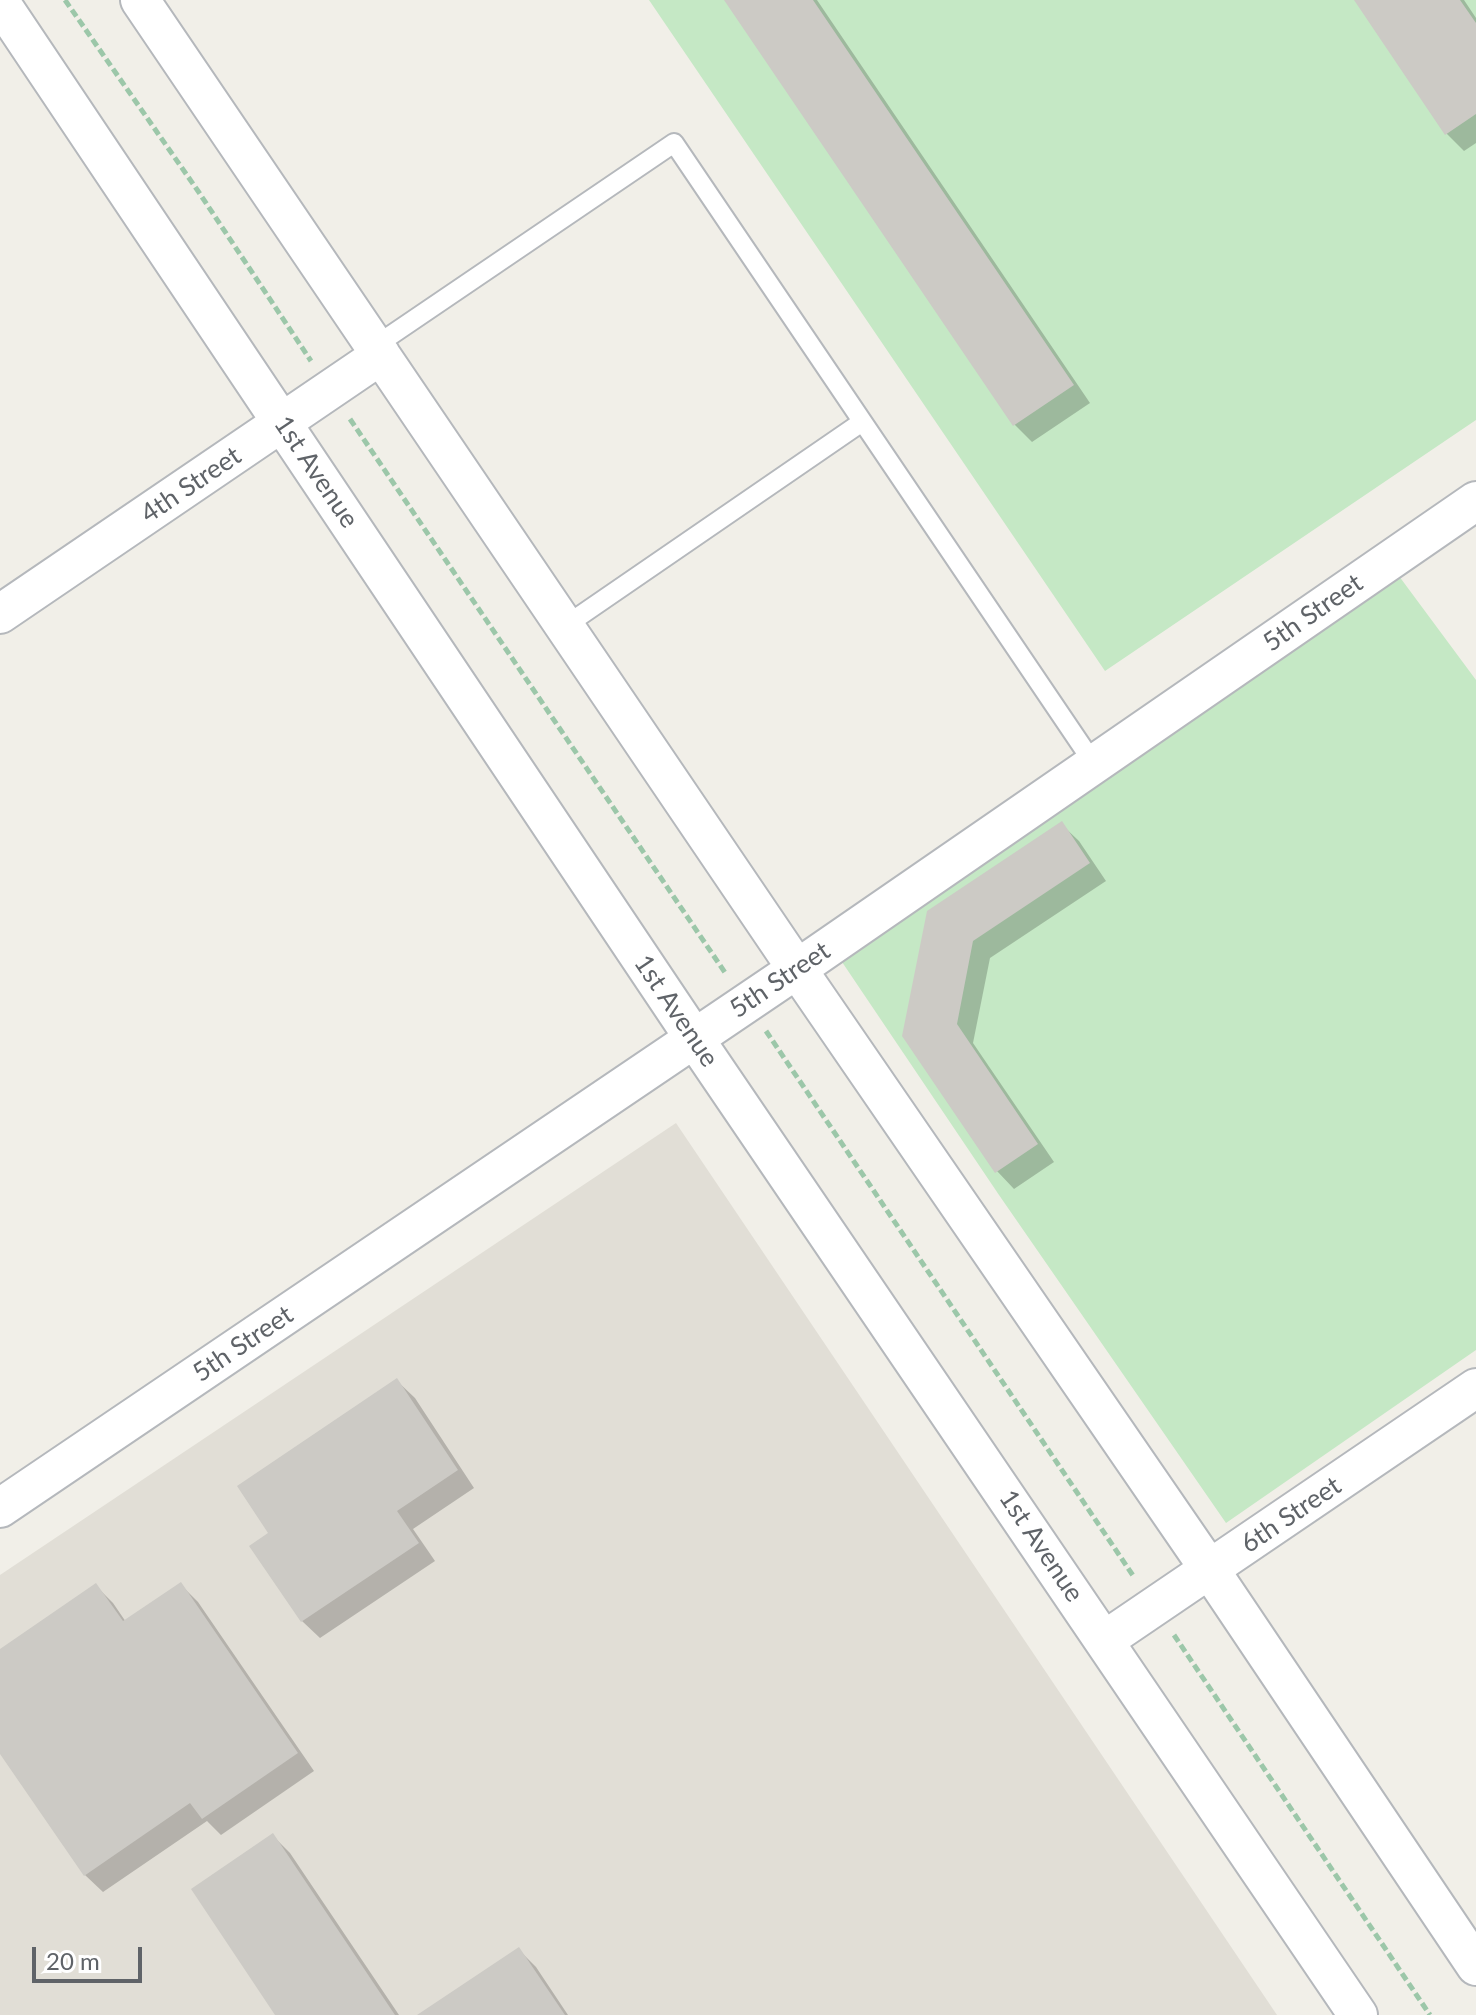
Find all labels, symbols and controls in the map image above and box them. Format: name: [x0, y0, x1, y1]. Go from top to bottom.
street label: 1st Avenue: [267, 410, 365, 534]
street label: 4th Street: [135, 440, 247, 530]
street label: 5th Street: [1257, 568, 1369, 658]
street label: 5th Street: [724, 935, 836, 1025]
street label: 1st Avenue: [627, 949, 725, 1073]
street label: 5th Street: [187, 1299, 299, 1389]
street label: 6th Street: [1235, 1470, 1347, 1560]
street label: 1st Avenue: [992, 1484, 1090, 1608]
scale bar: [36, 1931, 146, 1981]
text: 20 m: [46, 1946, 100, 1975]

